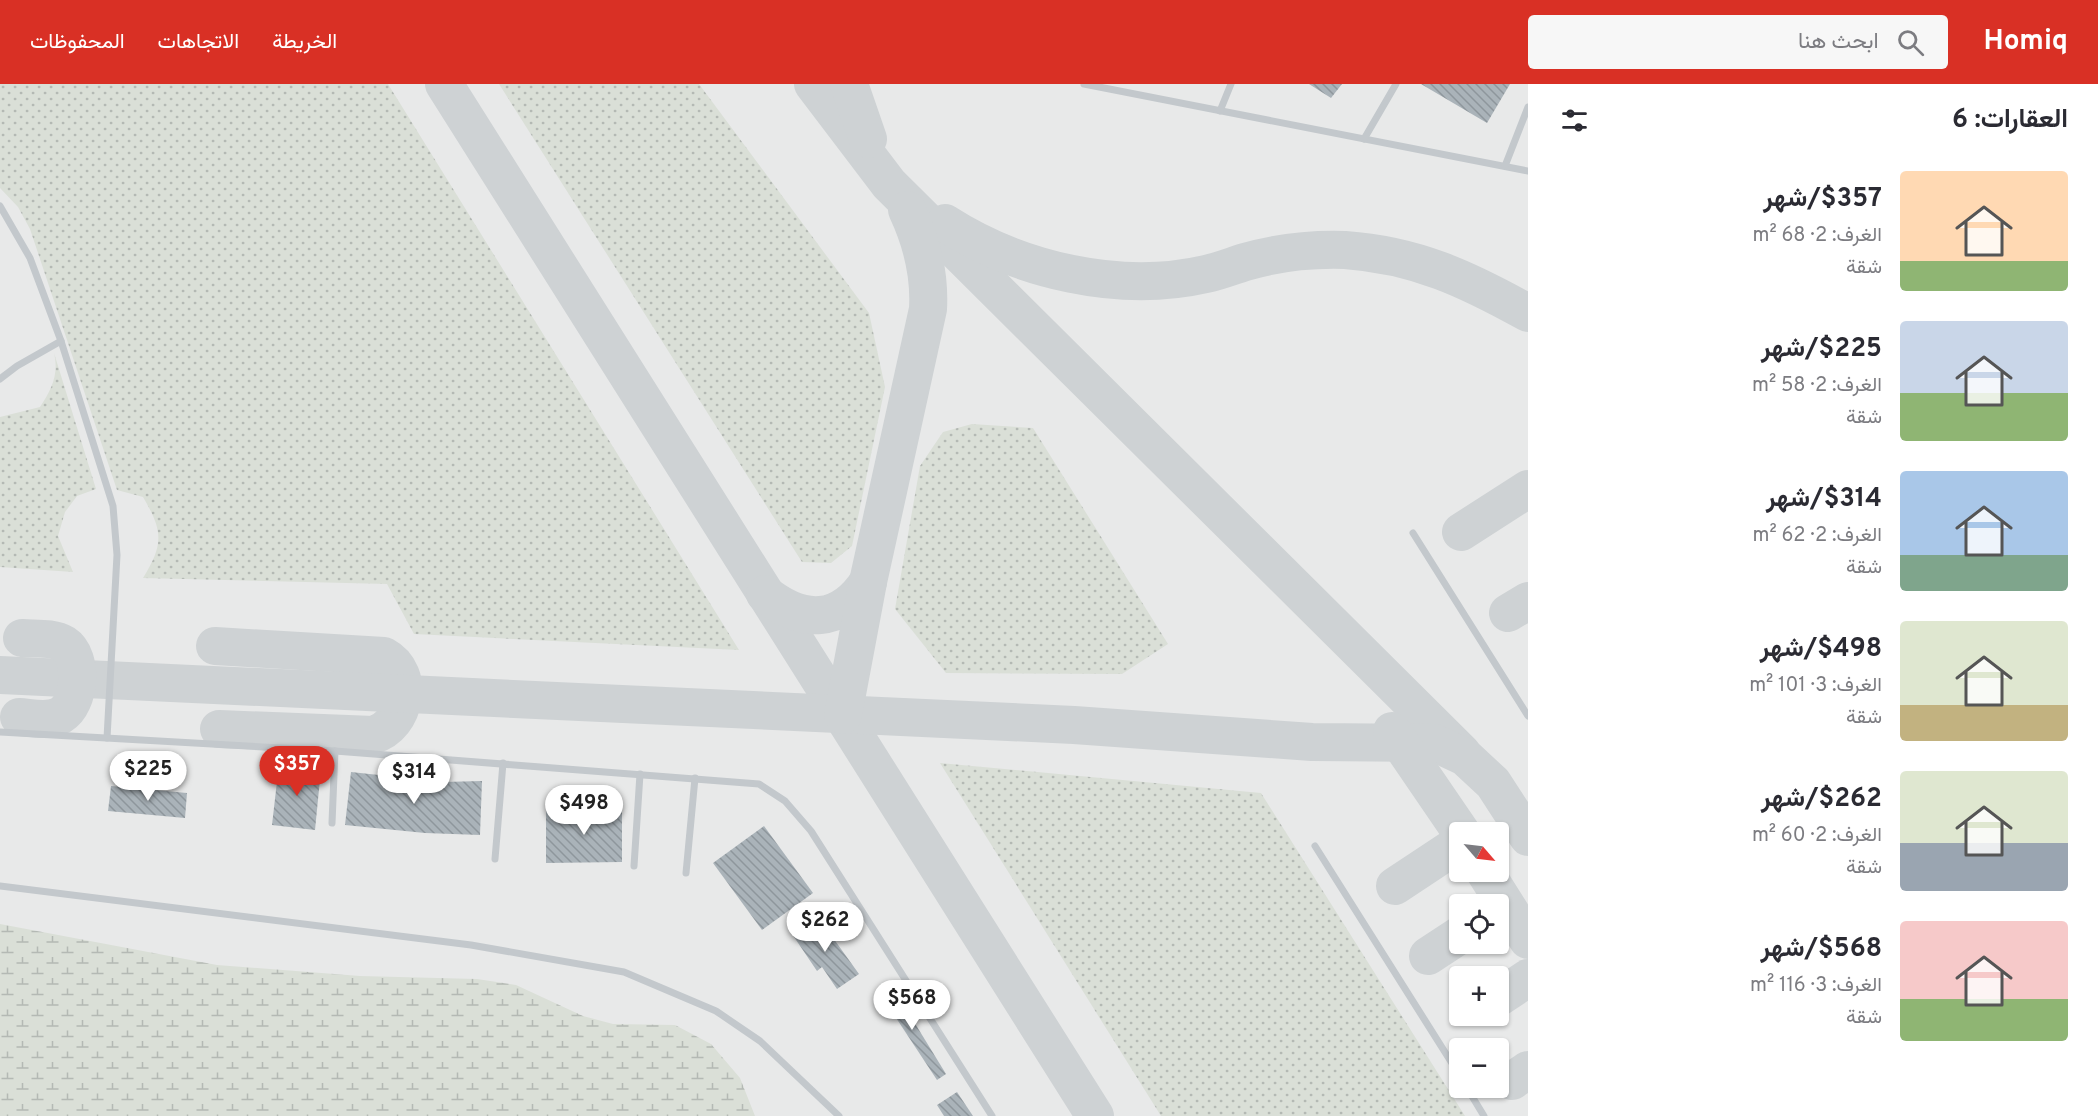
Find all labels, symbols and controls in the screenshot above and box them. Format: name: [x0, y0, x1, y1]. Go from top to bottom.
search box: [1528, 15, 1948, 69]
text: Homiq: [1984, 24, 2068, 60]
icon: search: [1894, 26, 1927, 59]
text: المحفوظات: [30, 29, 125, 56]
text: الاتجاهات: [158, 29, 239, 56]
text: الخريطة: [272, 29, 337, 56]
text: ابحث هنا: [1798, 29, 1879, 56]
icon: filters: [1558, 104, 1591, 137]
text: العقارات: 6: [1952, 104, 2068, 137]
text: $357/شهر: [1763, 183, 1882, 216]
icon: home: [1948, 195, 2020, 267]
text: الغرف: 2 · 68 m²: [1753, 223, 1882, 249]
text: شقة: [1846, 255, 1882, 281]
text: $225/شهر: [1761, 333, 1882, 366]
icon: home: [1948, 345, 2020, 417]
text: الغرف: 2 · 58 m²: [1752, 373, 1882, 399]
text: شقة: [1846, 405, 1882, 431]
text: $314/شهر: [1766, 483, 1882, 516]
icon: home: [1948, 495, 2020, 567]
text: الغرف: 2 · 62 m²: [1753, 523, 1882, 549]
text: شقة: [1846, 555, 1882, 581]
text: $498/شهر: [1760, 633, 1882, 666]
icon: home: [1948, 645, 2020, 717]
text: الغرف: 3 · 101 m²: [1749, 673, 1882, 699]
text: شقة: [1846, 705, 1882, 731]
pin: $357: [261, 746, 333, 797]
pin: $225: [112, 751, 184, 802]
text: $357: [273, 752, 321, 778]
pin: $314: [378, 754, 450, 805]
text: $225: [124, 757, 172, 783]
text: $314: [392, 760, 436, 786]
text: $262/شهر: [1761, 783, 1882, 816]
pin: $498: [548, 785, 620, 836]
text: $498: [559, 791, 609, 817]
icon: home: [1948, 795, 2020, 867]
north arrow: [1449, 822, 1509, 882]
map controls: [1449, 822, 1509, 1098]
text: الغرف: 2 · 60 m²: [1752, 823, 1882, 849]
text: شقة: [1846, 855, 1882, 881]
button: locate: [1449, 894, 1509, 954]
pin: $262: [789, 902, 861, 953]
text: $262: [801, 908, 849, 934]
text: $568/شهر: [1760, 933, 1882, 966]
icon: home: [1948, 945, 2020, 1017]
button: +: [1449, 966, 1509, 1026]
text: الغرف: 3 · 116 m²: [1750, 973, 1882, 999]
pin: $568: [876, 980, 948, 1031]
text: $568: [887, 986, 937, 1012]
text: شقة: [1846, 1005, 1882, 1031]
button: −: [1449, 1038, 1509, 1098]

